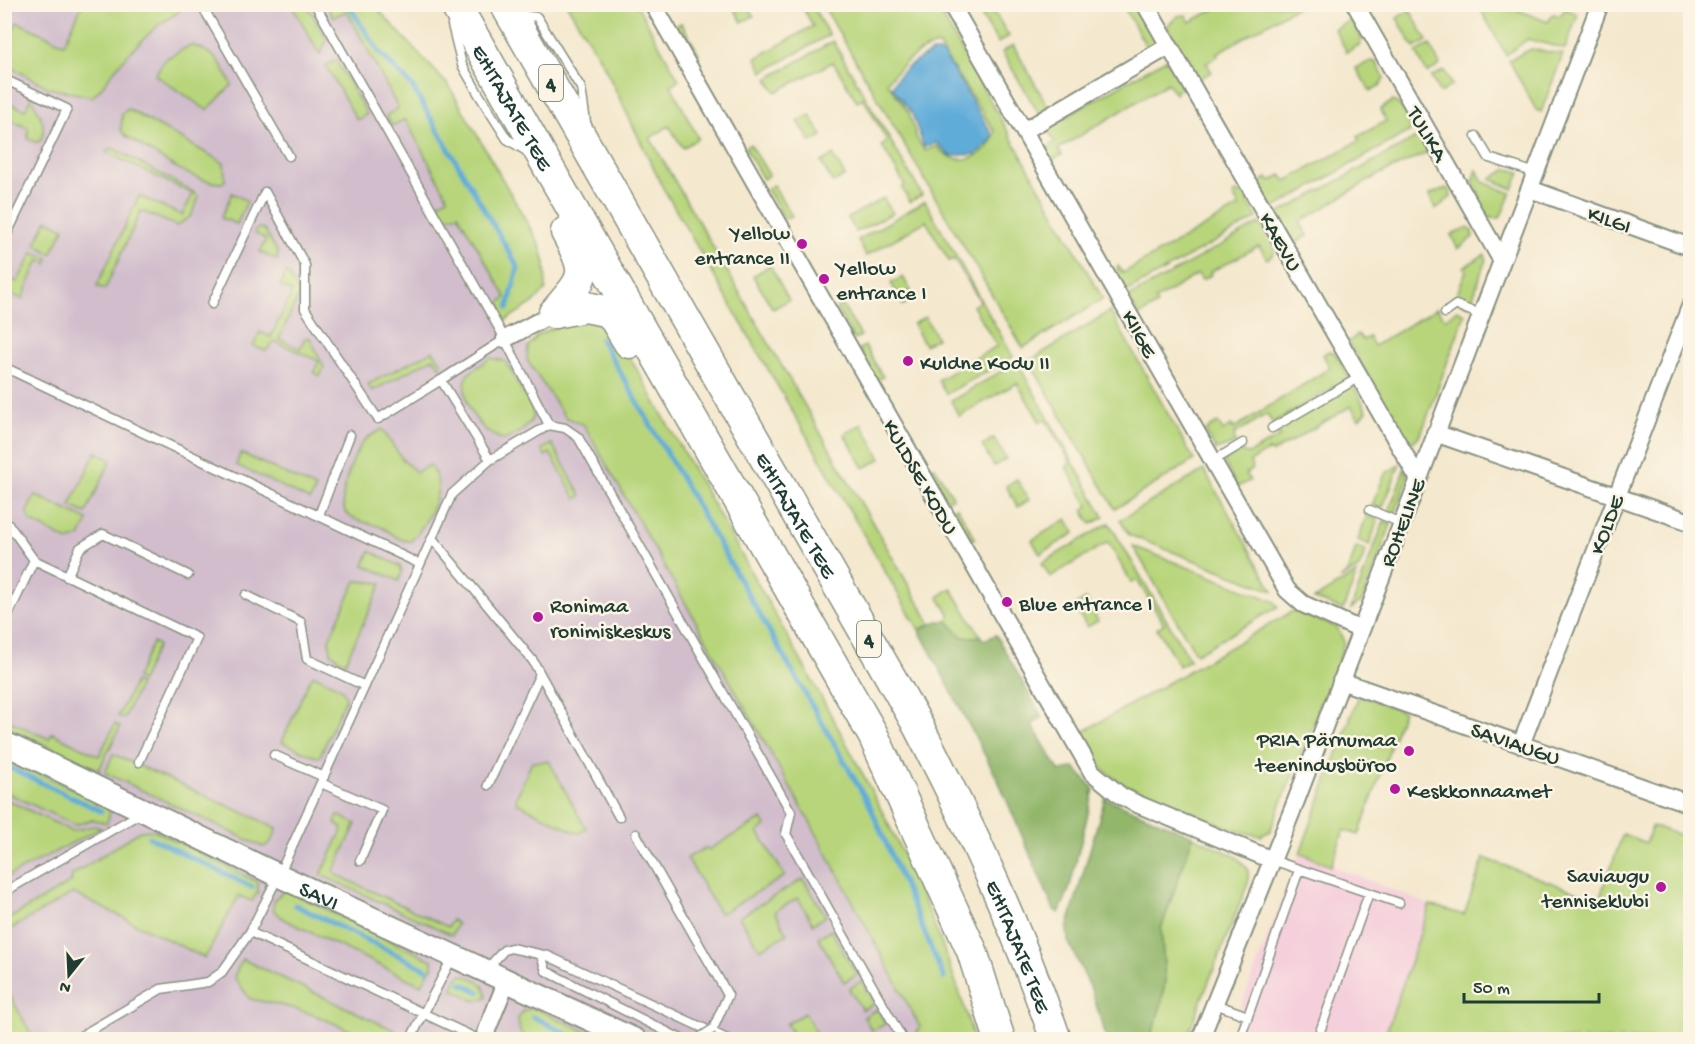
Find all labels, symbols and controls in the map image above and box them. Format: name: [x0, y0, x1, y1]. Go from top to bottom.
street label: EHITAJATE TEE: [464, 41, 557, 177]
road number: 4: [539, 65, 563, 101]
street label: TULIKA: [1398, 101, 1452, 168]
street label: KILGI: [1583, 202, 1634, 242]
street label: KAEVU: [1251, 209, 1306, 277]
place label: Yellow entrance II: [694, 222, 790, 273]
marker: Yellow entrance II: [795, 237, 809, 251]
place label: Yellow entrance I: [834, 257, 927, 308]
marker: Yellow entrance I: [817, 272, 831, 286]
street label: KIIGE: [1114, 307, 1162, 364]
place label: Kuldne Kodu II: [920, 352, 1050, 378]
marker: Kuldne Kodu II: [901, 354, 915, 368]
street label: KULDSE KODU: [875, 416, 962, 540]
street label: EHITAJATE TEE: [747, 449, 841, 585]
street label: ROHELINE: [1376, 474, 1434, 571]
street label: KOLDE: [1586, 491, 1632, 559]
place label: Blue entrance I: [1018, 593, 1153, 619]
place label: Ronimaa ronimiskeskus: [550, 595, 671, 646]
marker: Blue entrance I: [1000, 595, 1014, 609]
marker: Ronimaa ronimiskeskus: [531, 610, 545, 624]
road number: 4: [857, 621, 881, 657]
street label: SAVIAUGU: [1467, 718, 1563, 773]
place label: PRIA Pärnumaa teenindusbüroo: [1254, 729, 1398, 780]
marker: PRIA Pärnumaa teenindusbüroo: [1402, 744, 1416, 758]
place label: Keskkonnaamet: [1407, 780, 1553, 806]
marker: Keskkonnaamet: [1388, 782, 1402, 796]
place label: Saviaugu tenniseklubi: [1540, 865, 1649, 916]
street label: EHITAJATE TEE: [977, 877, 1055, 1018]
street label: SAVI: [294, 878, 342, 918]
marker: Saviaugu tenniseklubi: [1654, 880, 1668, 894]
north arrow: [39, 945, 99, 1005]
scale bar: [1464, 966, 1599, 1004]
text: N: [57, 975, 73, 997]
text: 50 m: [1473, 979, 1510, 1000]

